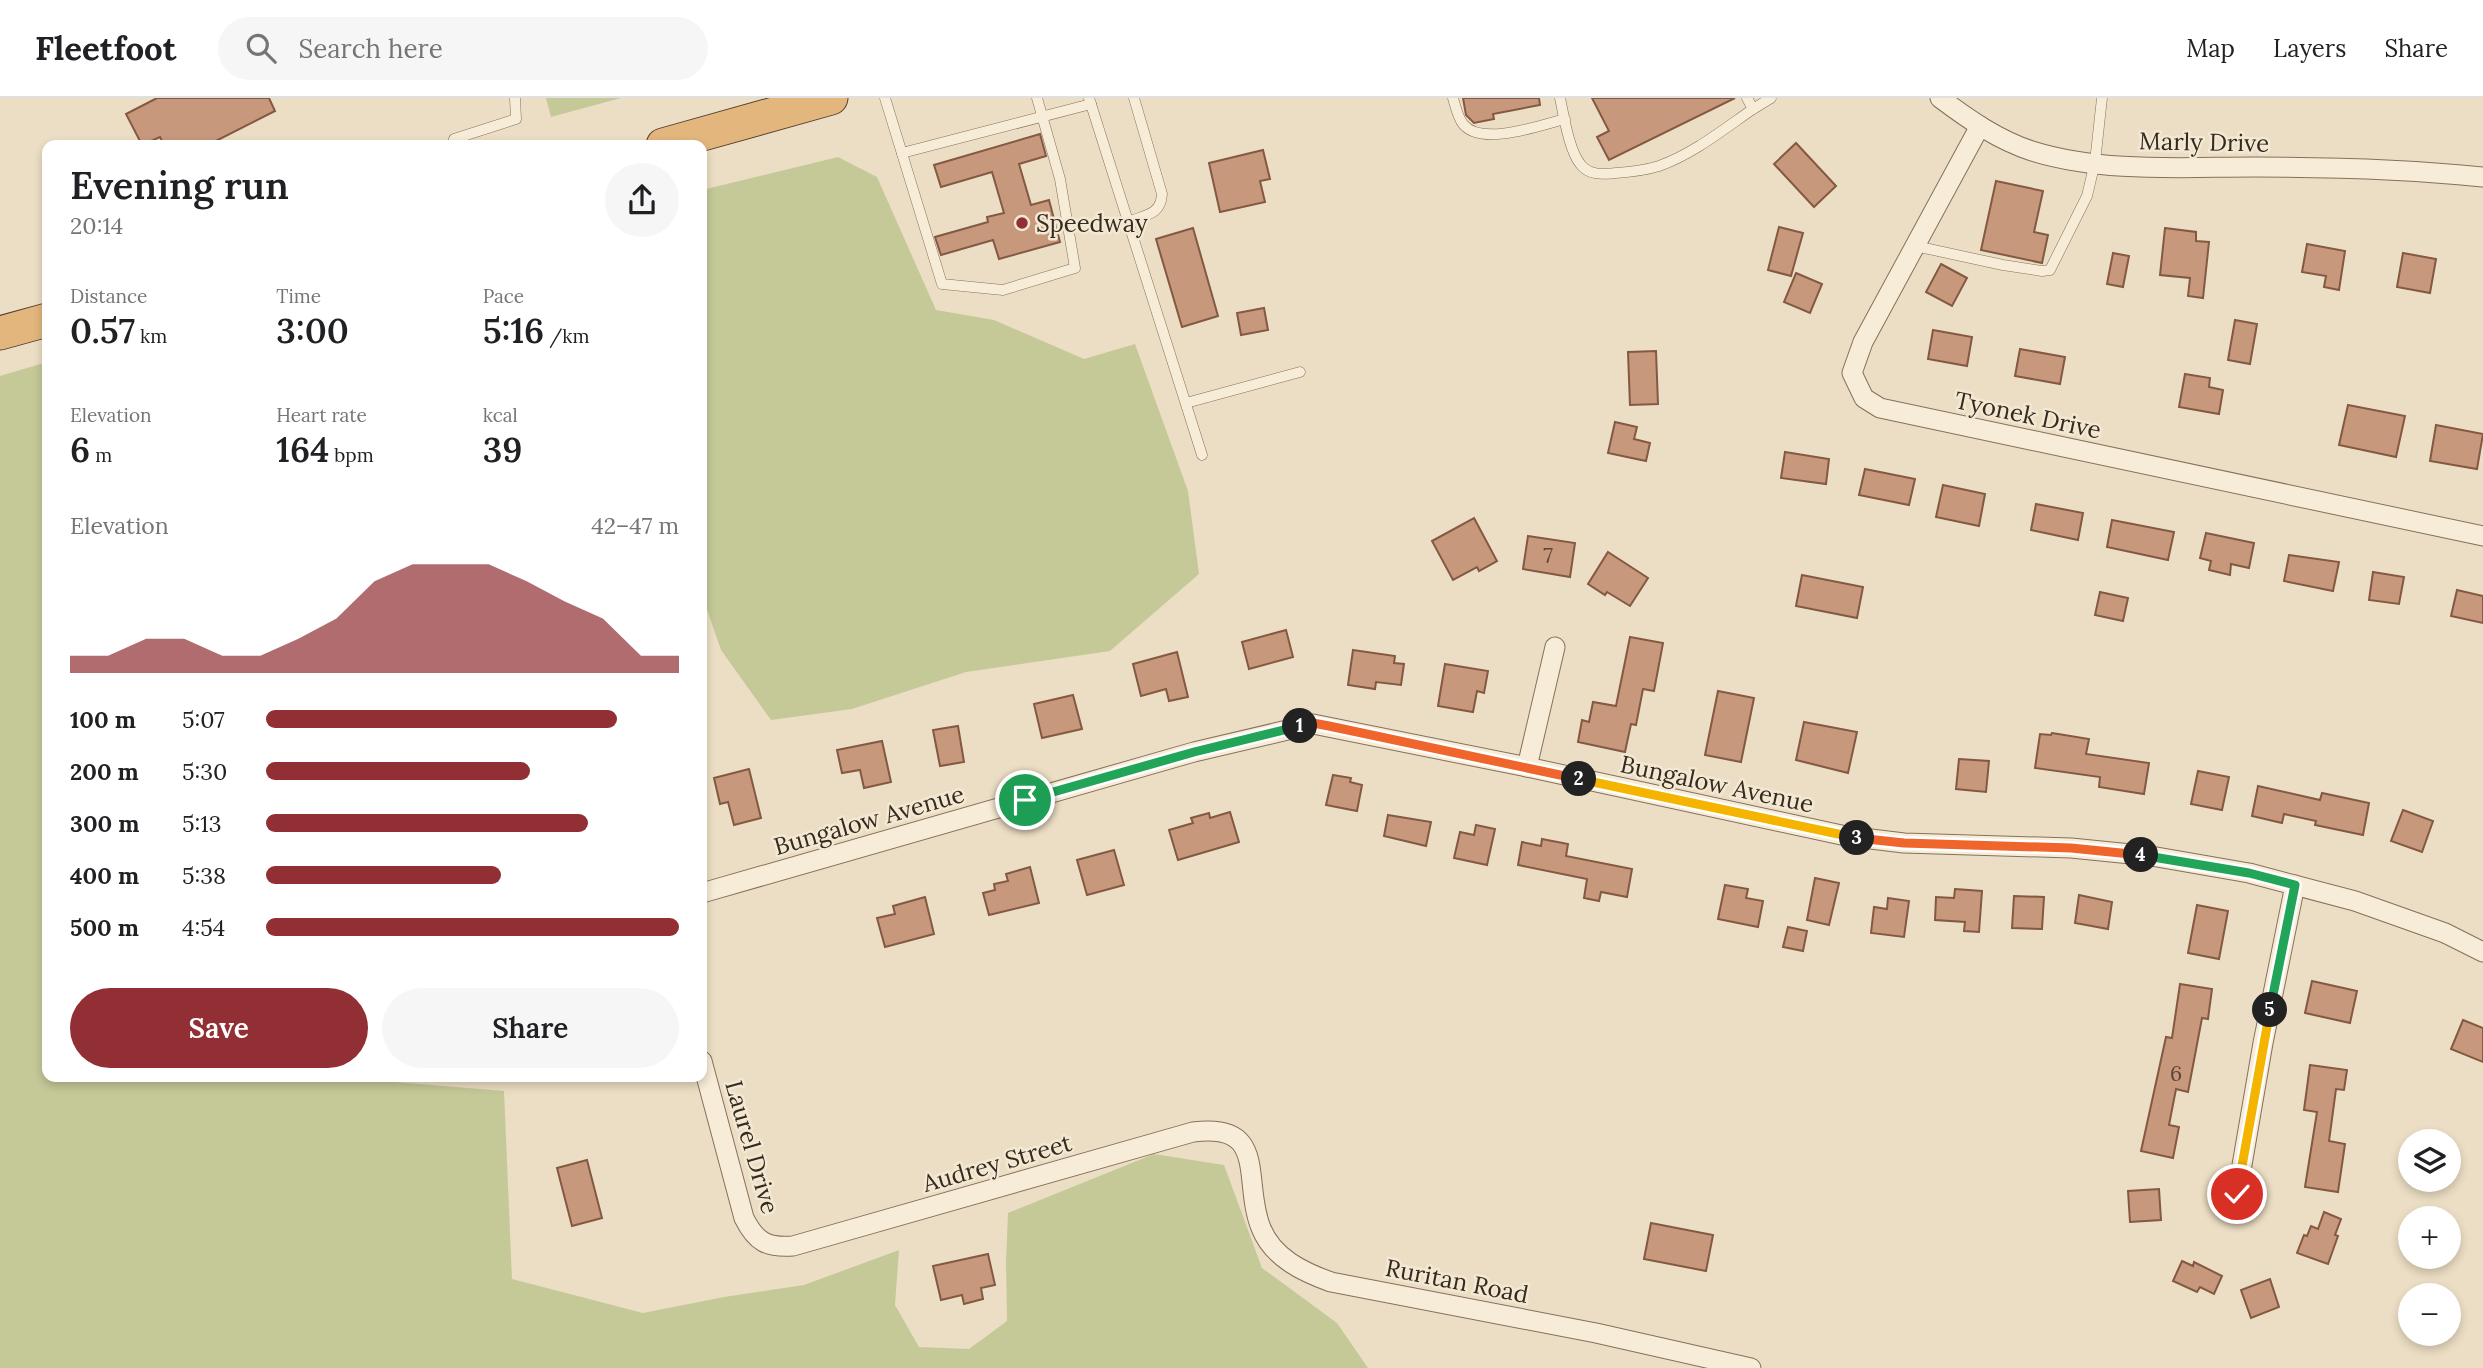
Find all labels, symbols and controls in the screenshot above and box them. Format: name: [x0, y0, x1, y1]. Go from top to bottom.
search box: [218, 17, 708, 80]
text: Fleetfoot: [35, 27, 176, 69]
icon: search: [242, 29, 280, 67]
text: Search here: [298, 32, 443, 65]
text: Map: [2186, 33, 2235, 64]
text: Layers: [2273, 33, 2346, 64]
text: Share: [2384, 33, 2448, 64]
street label: Marly Drive: [2139, 125, 2269, 159]
text: Evening run: [70, 161, 289, 209]
button: share: [605, 163, 679, 237]
place label: Speedway: [1036, 208, 1148, 239]
text: 20:14: [70, 211, 123, 240]
marker: Speedway: [1014, 215, 1030, 231]
text: Distance: [70, 284, 147, 308]
text: Time: [276, 284, 321, 308]
text: Pace: [483, 284, 524, 308]
text: 0.57: [70, 308, 135, 353]
text: 3:00: [276, 308, 349, 353]
text: 5:16: [483, 308, 544, 353]
text: km: [135, 324, 167, 348]
text: /km: [544, 324, 590, 348]
street label: Tyonek Drive: [1952, 384, 2104, 446]
text: Elevation: [70, 403, 152, 427]
text: Heart rate: [276, 403, 367, 427]
text: kcal: [483, 403, 518, 427]
text: 6: [70, 427, 90, 472]
text: 164: [276, 427, 329, 472]
text: 39: [483, 427, 522, 472]
text: m: [90, 443, 112, 467]
text: bpm: [329, 443, 374, 467]
text: Elevation: [70, 511, 169, 540]
text: 42–47 m: [591, 511, 679, 540]
house number: 7: [1543, 542, 1553, 569]
text: 100 m: [70, 705, 136, 734]
text: 5:07: [182, 705, 225, 734]
pin: 1: [1282, 708, 1318, 744]
text: 1: [1296, 713, 1303, 737]
street label: Bungalow Avenue: [1618, 748, 1816, 820]
text: 200 m: [70, 757, 139, 786]
text: 5:30: [182, 757, 227, 786]
pin: 2: [1562, 762, 1596, 796]
text: 2: [1573, 766, 1584, 790]
pin: [995, 770, 1055, 830]
street label: Bungalow Avenue: [770, 778, 968, 862]
icon: arrive: [1006, 781, 1044, 819]
text: 300 m: [70, 809, 139, 838]
text: 5:13: [182, 809, 221, 838]
pin: 3: [1840, 820, 1874, 856]
text: 3: [1851, 825, 1862, 849]
pin: 4: [2124, 838, 2158, 872]
text: 4: [2135, 842, 2146, 866]
text: 400 m: [70, 861, 139, 890]
text: 5:38: [182, 861, 226, 890]
text: 500 m: [70, 913, 139, 942]
text: 4:54: [182, 913, 225, 942]
button: Save: [70, 988, 368, 1068]
button: Share: [382, 988, 679, 1068]
pin: 5: [2252, 992, 2288, 1028]
text: 5: [2264, 997, 2275, 1021]
house number: 6: [2170, 1060, 2182, 1087]
street label: Laurel Drive: [718, 1077, 786, 1217]
street label: Audrey Street: [918, 1127, 1076, 1199]
map controls: [2398, 1129, 2461, 1346]
button: layers: [2398, 1129, 2461, 1192]
pin: [2207, 1164, 2267, 1224]
icon: check: [2218, 1175, 2256, 1213]
button: +: [2398, 1206, 2461, 1269]
street label: Ruritan Road: [1383, 1252, 1531, 1310]
button: −: [2398, 1283, 2461, 1346]

